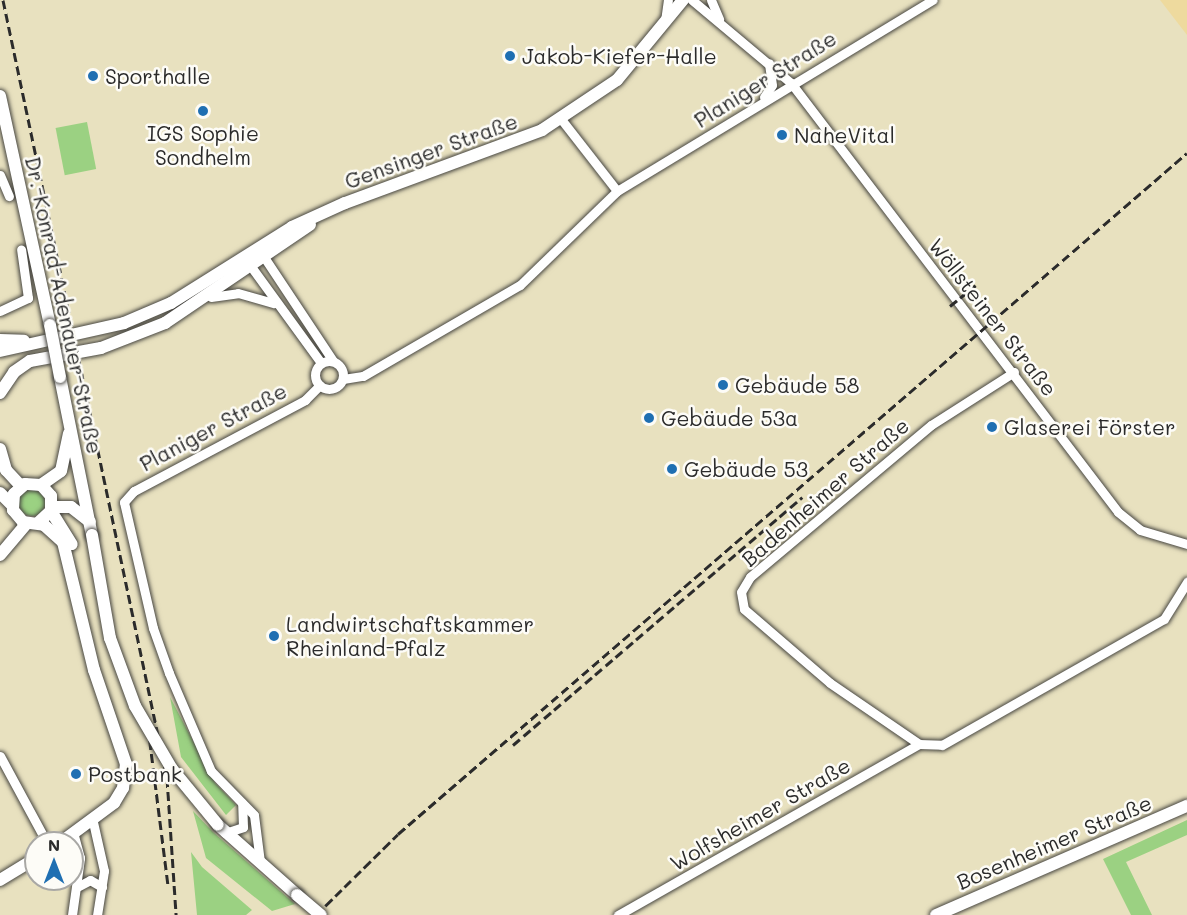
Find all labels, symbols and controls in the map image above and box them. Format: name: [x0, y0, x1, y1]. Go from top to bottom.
street label: Planiger Straße: [689, 25, 841, 133]
place label: Jakob-Kiefer-Halle: [522, 43, 717, 69]
marker: Jakob-Kiefer-Halle: [503, 49, 517, 63]
place label: Sporthalle: [105, 63, 210, 89]
marker: Sporthalle: [86, 69, 100, 83]
marker: IGS Sophie Sondhelm: [196, 104, 210, 118]
street label: Gensinger Straße: [341, 108, 521, 194]
place label: IGS Sophie Sondhelm: [147, 120, 259, 170]
place label: NaheVital: [794, 122, 895, 148]
marker: NaheVital: [775, 128, 789, 142]
street label: Dr.-Konrad-Adenauer-Straße: [20, 154, 108, 456]
street label: Wöllsteiner Straße: [924, 233, 1062, 401]
place label: Gebäude 58: [735, 372, 859, 398]
street label: Planiger Straße: [135, 378, 291, 476]
marker: Gebäude 58: [716, 378, 730, 392]
place label: Gebäude 53a: [661, 405, 798, 431]
marker: Gebäude 53a: [642, 411, 656, 425]
street label: Badenheimer Straße: [736, 413, 914, 571]
place label: Glaserei Förster: [1004, 414, 1176, 440]
marker: Glaserei Förster: [985, 420, 999, 434]
place label: Gebäude 53: [684, 456, 808, 482]
marker: Gebäude 53: [665, 462, 679, 476]
place label: Landwirtschaftskammer Rheinland-Pfalz: [286, 611, 534, 661]
marker: Landwirtschaftskammer Rheinland-Pfalz: [267, 629, 281, 643]
street label: Wolfsheimer Straße: [665, 752, 855, 876]
place label: Postbank: [88, 761, 182, 787]
marker: Postbank: [69, 767, 83, 781]
street label: Bosenheimer Straße: [953, 789, 1155, 895]
north arrow: [24, 831, 84, 891]
text: N: [48, 834, 60, 855]

